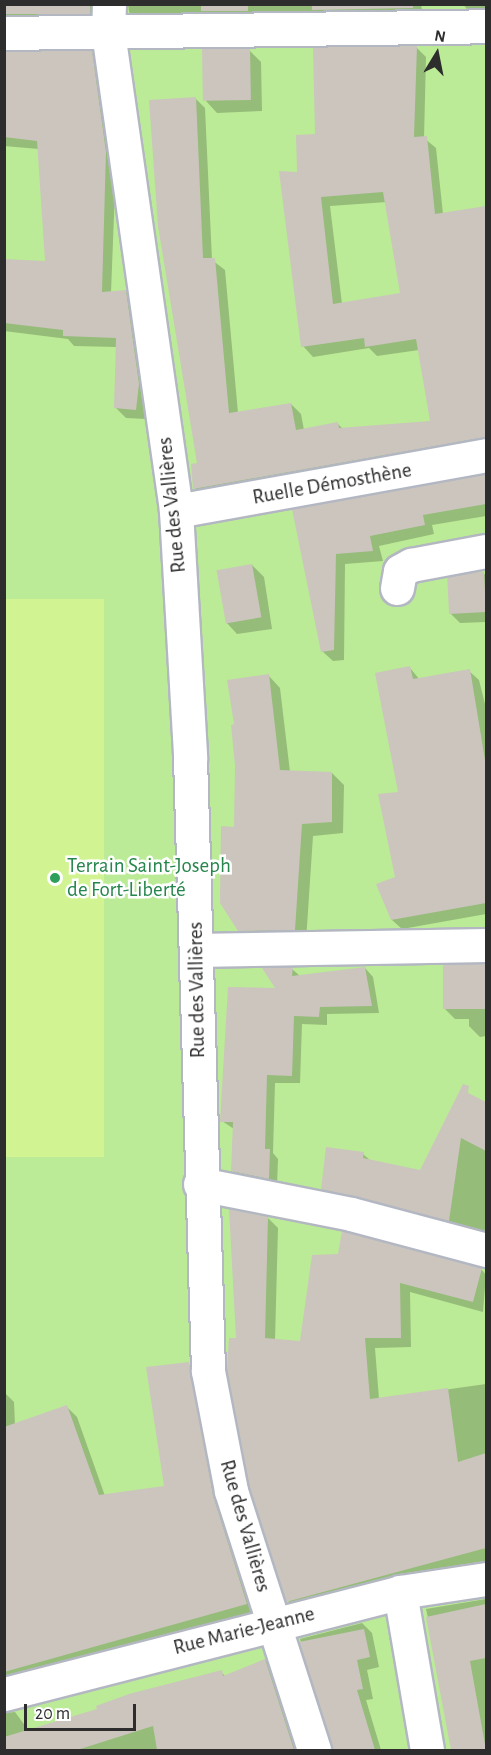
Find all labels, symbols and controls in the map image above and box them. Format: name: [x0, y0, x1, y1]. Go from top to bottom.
north arrow: [407, 24, 467, 84]
text: N: [433, 27, 447, 45]
street label: Rue des Vallières: [152, 436, 192, 574]
street label: Ruelle Démosthène: [251, 458, 413, 510]
place label: Terrain Saint-Joseph de Fort-Liberté: [67, 853, 231, 903]
marker: Terrain Saint-Joseph de Fort-Liberté: [48, 871, 62, 885]
street label: Rue des Vallières: [183, 921, 211, 1059]
street label: Rue des Vallières: [214, 1457, 276, 1595]
street label: Rue Marie-Jeanne: [171, 1601, 317, 1661]
scale bar: [27, 1692, 140, 1730]
text: 20 m: [35, 1705, 70, 1723]

